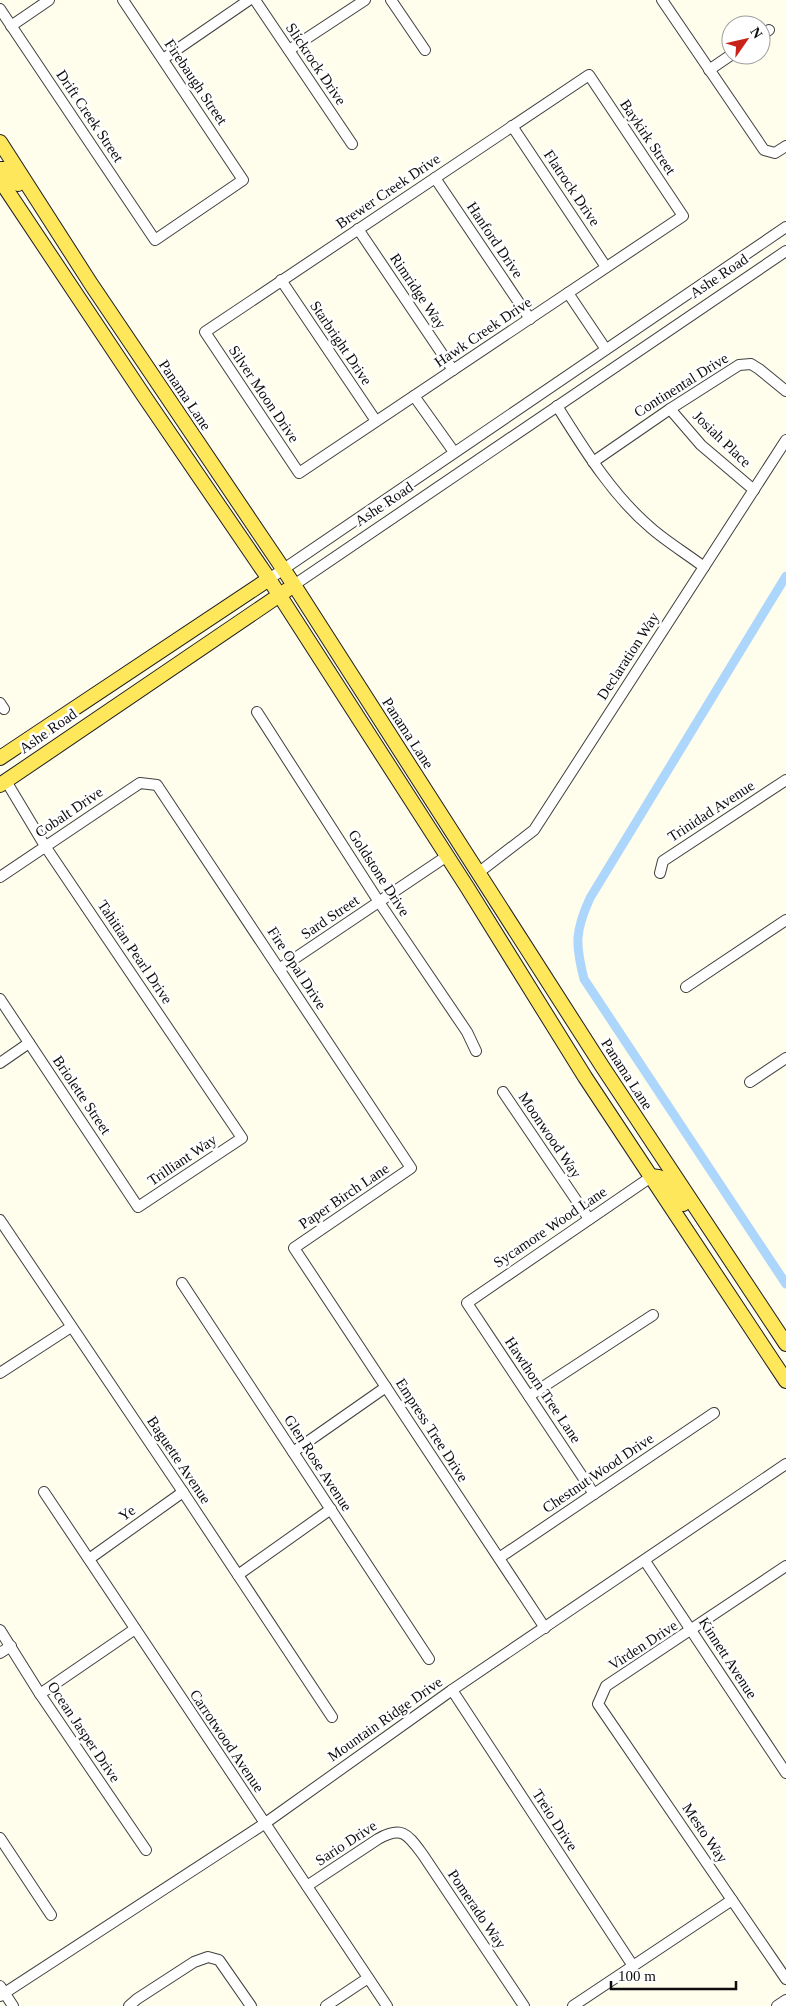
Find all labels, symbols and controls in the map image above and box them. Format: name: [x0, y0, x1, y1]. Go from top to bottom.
north arrow: [721, 15, 771, 65]
street label: Slickrock Drive: [283, 20, 349, 108]
text: N: [747, 25, 765, 41]
street label: Firebaugh Street: [162, 36, 231, 128]
street label: Drift Creek Street: [53, 67, 127, 166]
street label: Baykirk Street: [617, 96, 679, 178]
street label: Flatrock Drive: [541, 147, 603, 229]
street label: Brewer Creek Drive: [333, 150, 443, 232]
street label: Hanford Drive: [464, 199, 526, 281]
street label: Rimridge Way: [387, 250, 449, 332]
street label: Ashe Road: [687, 251, 751, 301]
street label: Hawk Creek Drive: [432, 294, 535, 370]
street label: Starbright Drive: [307, 298, 375, 388]
street label: Silver Moon Drive: [226, 343, 303, 446]
street label: Continental Drive: [631, 349, 731, 420]
street label: Panama Lane: [156, 357, 215, 433]
street label: Josiah Place: [690, 408, 754, 471]
street label: Ashe Road: [352, 479, 416, 529]
street label: Declaration Way: [594, 609, 662, 703]
street label: Panama Lane: [379, 695, 437, 772]
street label: Ashe Road: [16, 705, 80, 757]
street label: Trinidad Avenue: [665, 777, 757, 845]
street label: Cobalt Drive: [32, 783, 106, 840]
street label: Goldstone Drive: [345, 827, 413, 919]
street label: Sard Street: [298, 891, 363, 942]
street label: Tahitian Pearl Drive: [94, 897, 176, 1007]
street label: Fire Opal Drive: [264, 924, 330, 1012]
street label: Panama Lane: [598, 1036, 656, 1113]
street label: Briolette Street: [50, 1053, 115, 1138]
street label: Moonwood Way: [515, 1089, 585, 1181]
street label: Trilliant Way: [145, 1131, 220, 1189]
street label: Paper Birch Lane: [296, 1160, 392, 1232]
street label: Sycamore Wood Lane: [491, 1183, 610, 1271]
street label: Hawthorn Tree Lane: [502, 1334, 585, 1446]
street label: Empress Tree Drive: [393, 1375, 472, 1485]
street label: Glen Rose Avenue: [281, 1412, 355, 1514]
street label: Baguette Avenue: [144, 1413, 214, 1507]
street label: Chestnut Wood Drive: [540, 1430, 657, 1516]
street label: Ye: [116, 1502, 138, 1524]
street label: Kinnett Avenue: [696, 1614, 760, 1702]
street label: Virden Drive: [606, 1617, 681, 1673]
street label: Mountain Ridge Drive: [325, 1673, 445, 1765]
street label: Ocean Jasper Drive: [45, 1679, 124, 1785]
street label: Carrotwood Avenue: [187, 1687, 267, 1796]
street label: Treio Drive: [529, 1786, 581, 1854]
street label: Mesto Way: [679, 1800, 731, 1866]
street label: Sario Drive: [312, 1817, 380, 1869]
street label: Pomerado Way: [445, 1867, 509, 1952]
scale bar: [611, 1958, 736, 1990]
text: 100 m: [618, 1968, 656, 1984]

